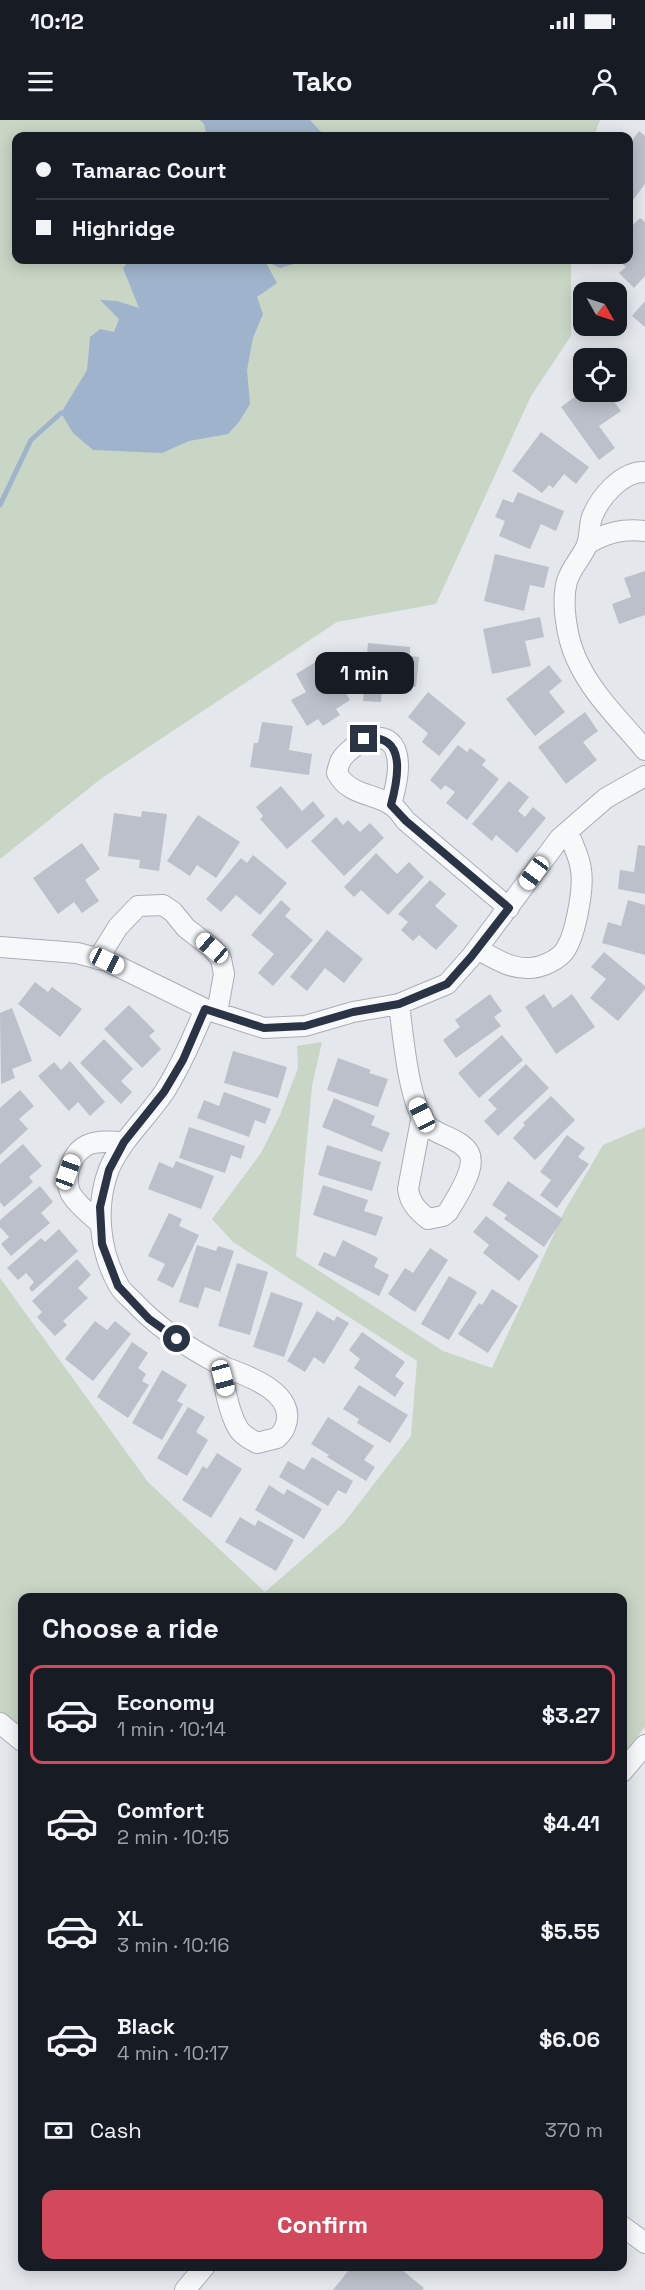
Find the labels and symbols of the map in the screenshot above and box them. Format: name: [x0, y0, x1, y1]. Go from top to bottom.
north arrow: [573, 282, 627, 336]
callout: 1 min: [314, 652, 413, 694]
route end: [350, 725, 377, 752]
car: [516, 853, 552, 893]
car: [193, 929, 231, 967]
car: [87, 945, 127, 977]
car: [406, 1095, 438, 1135]
car: [53, 1152, 83, 1192]
route start: [163, 1325, 190, 1352]
car: [210, 1358, 236, 1398]

